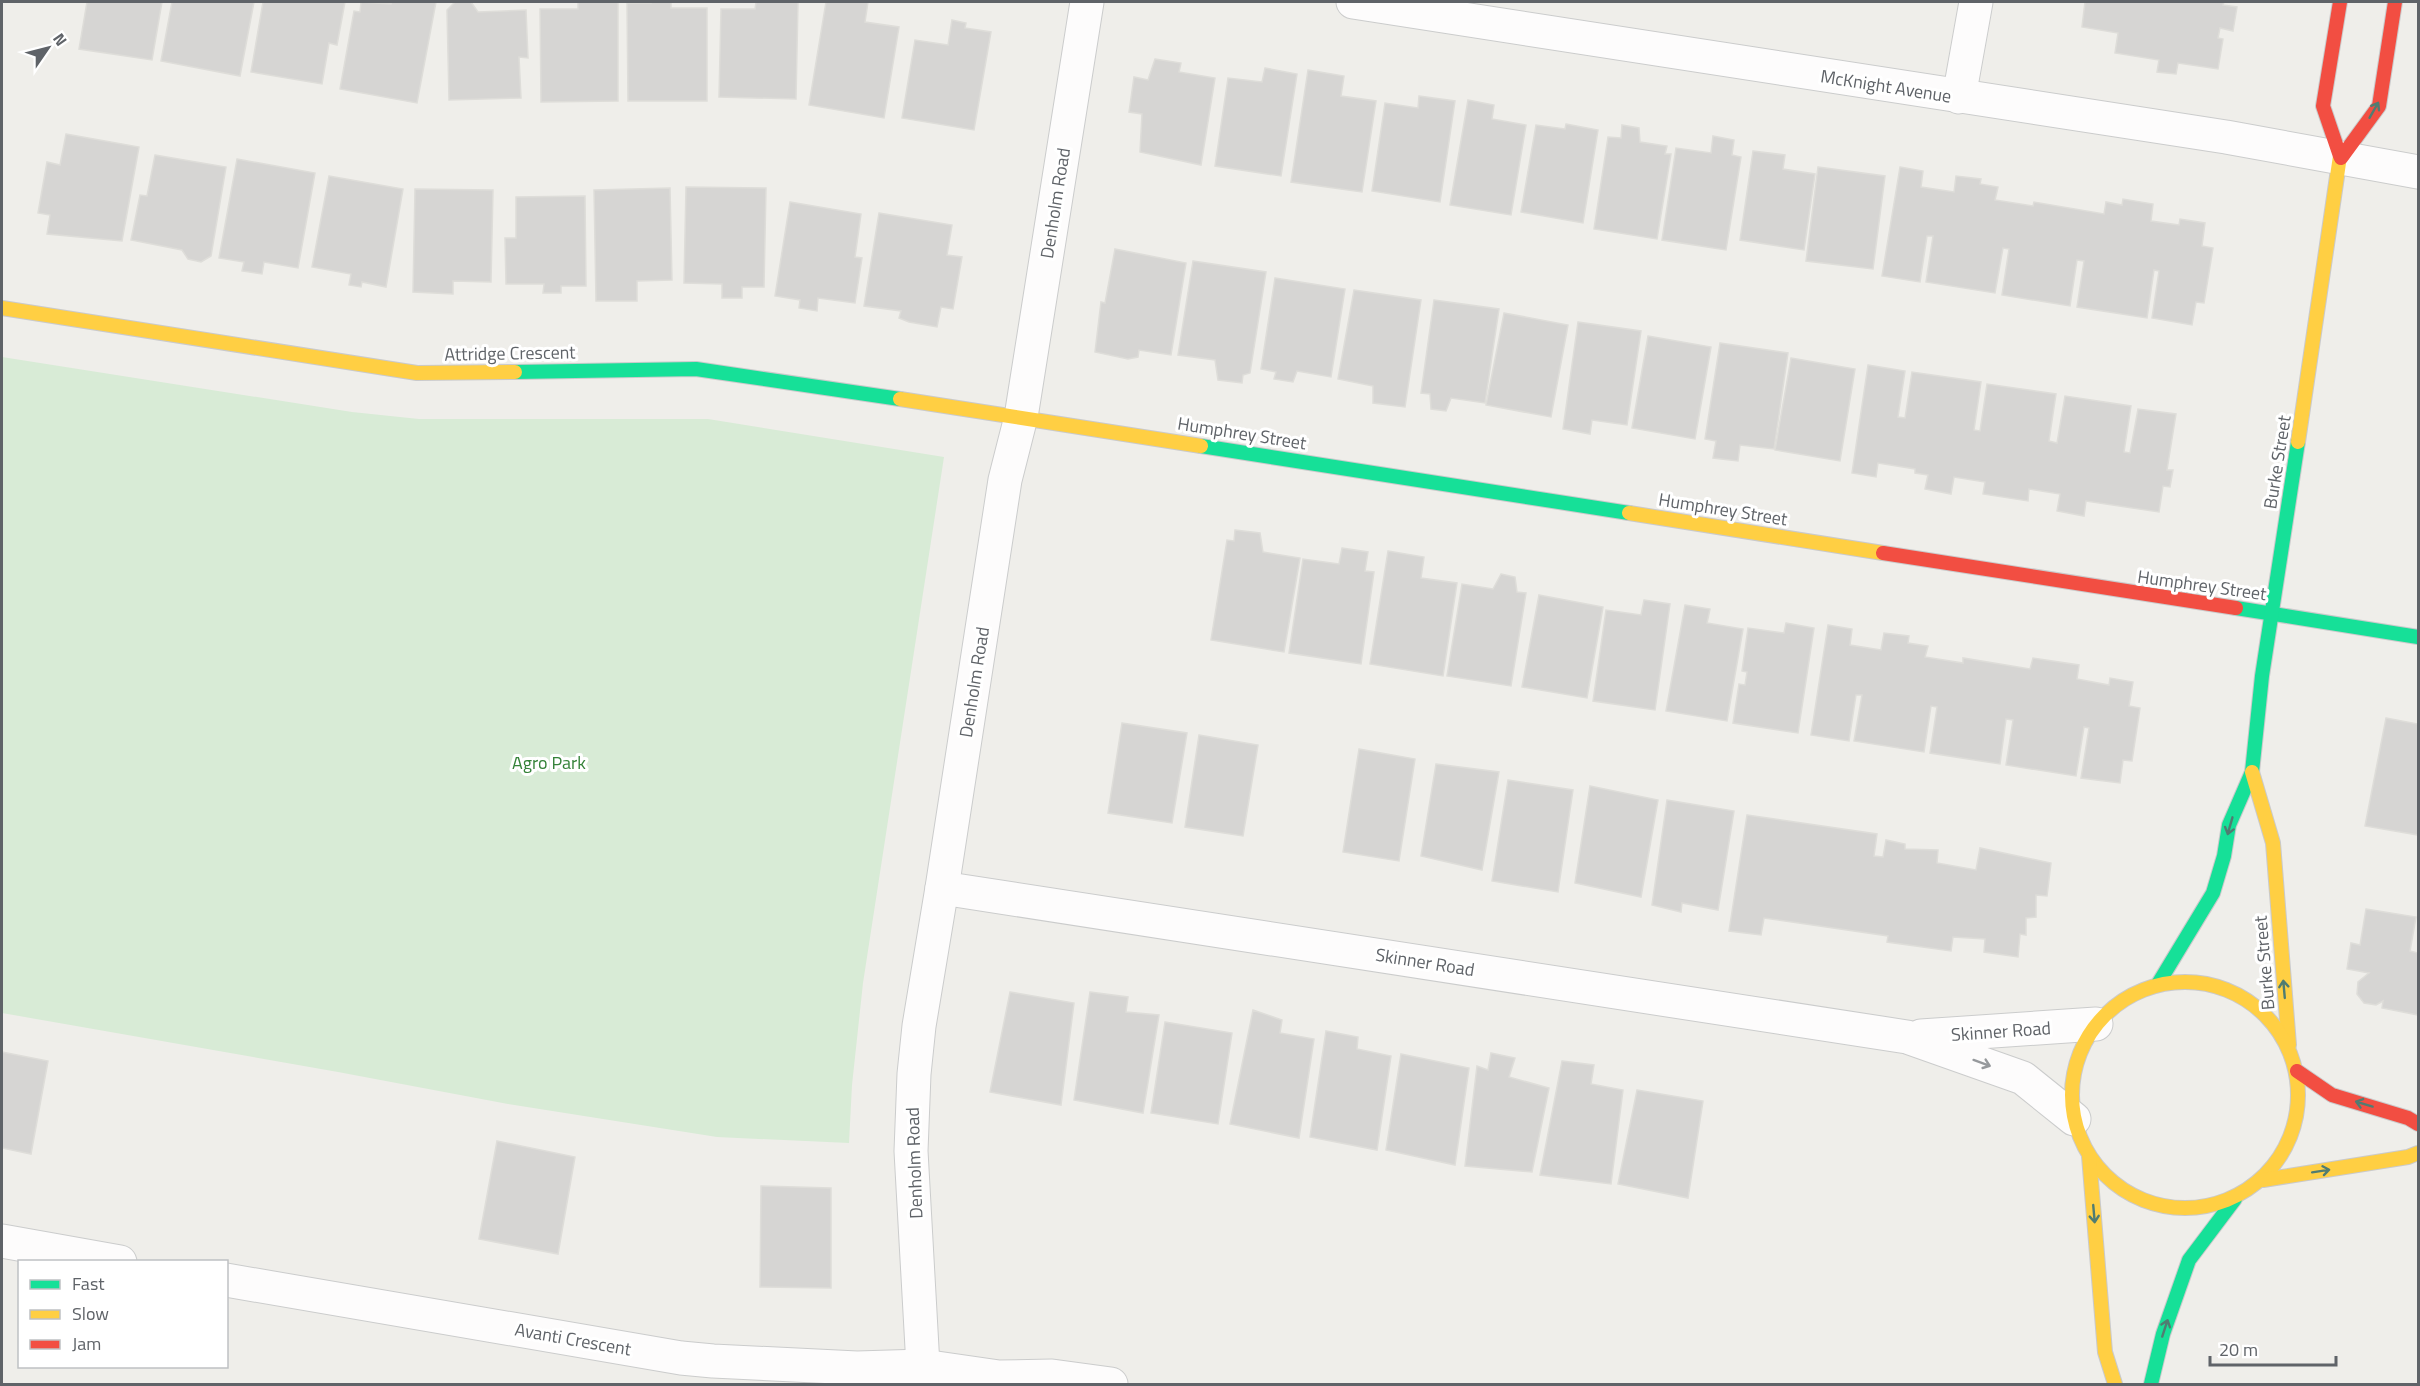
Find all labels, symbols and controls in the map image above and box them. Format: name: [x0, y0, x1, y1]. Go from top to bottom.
north arrow: [18, 18, 78, 78]
text: N: [47, 28, 73, 51]
street label: McKnight Avenue: [1819, 62, 1953, 110]
one-way arrow: [2369, 102, 2381, 119]
street label: Denholm Road: [1033, 146, 1077, 260]
street label: Attridge Crescent: [444, 338, 576, 368]
street label: Humphrey Street: [1176, 410, 1309, 457]
street label: Burke Street: [2256, 412, 2298, 511]
street label: Humphrey Street: [1657, 486, 1790, 533]
street label: Humphrey Street: [2136, 563, 2269, 608]
street label: Denholm Road: [952, 625, 996, 739]
park label: Agro Park: [512, 749, 586, 776]
one-way arrow: [2224, 816, 2235, 835]
street label: Burke Street: [2246, 914, 2282, 1011]
street label: Skinner Road: [1374, 941, 1476, 983]
one-way arrow: [2278, 979, 2289, 999]
street label: Skinner Road: [1950, 1014, 2052, 1048]
one-way arrow: [1972, 1059, 1991, 1070]
one-way arrow: [2355, 1098, 2374, 1109]
street label: Denholm Road: [899, 1107, 929, 1219]
one-way arrow: [2310, 1165, 2330, 1176]
one-way arrow: [2089, 1204, 2100, 1224]
legend: [18, 1260, 228, 1368]
text: Fast: [72, 1270, 105, 1297]
text: Slow: [72, 1300, 109, 1327]
street label: Avanti Crescent: [513, 1315, 634, 1363]
one-way arrow: [2161, 1319, 2172, 1338]
scale bar: [2210, 1329, 2336, 1367]
text: Jam: [72, 1330, 101, 1357]
text: 20 m: [2219, 1336, 2258, 1363]

